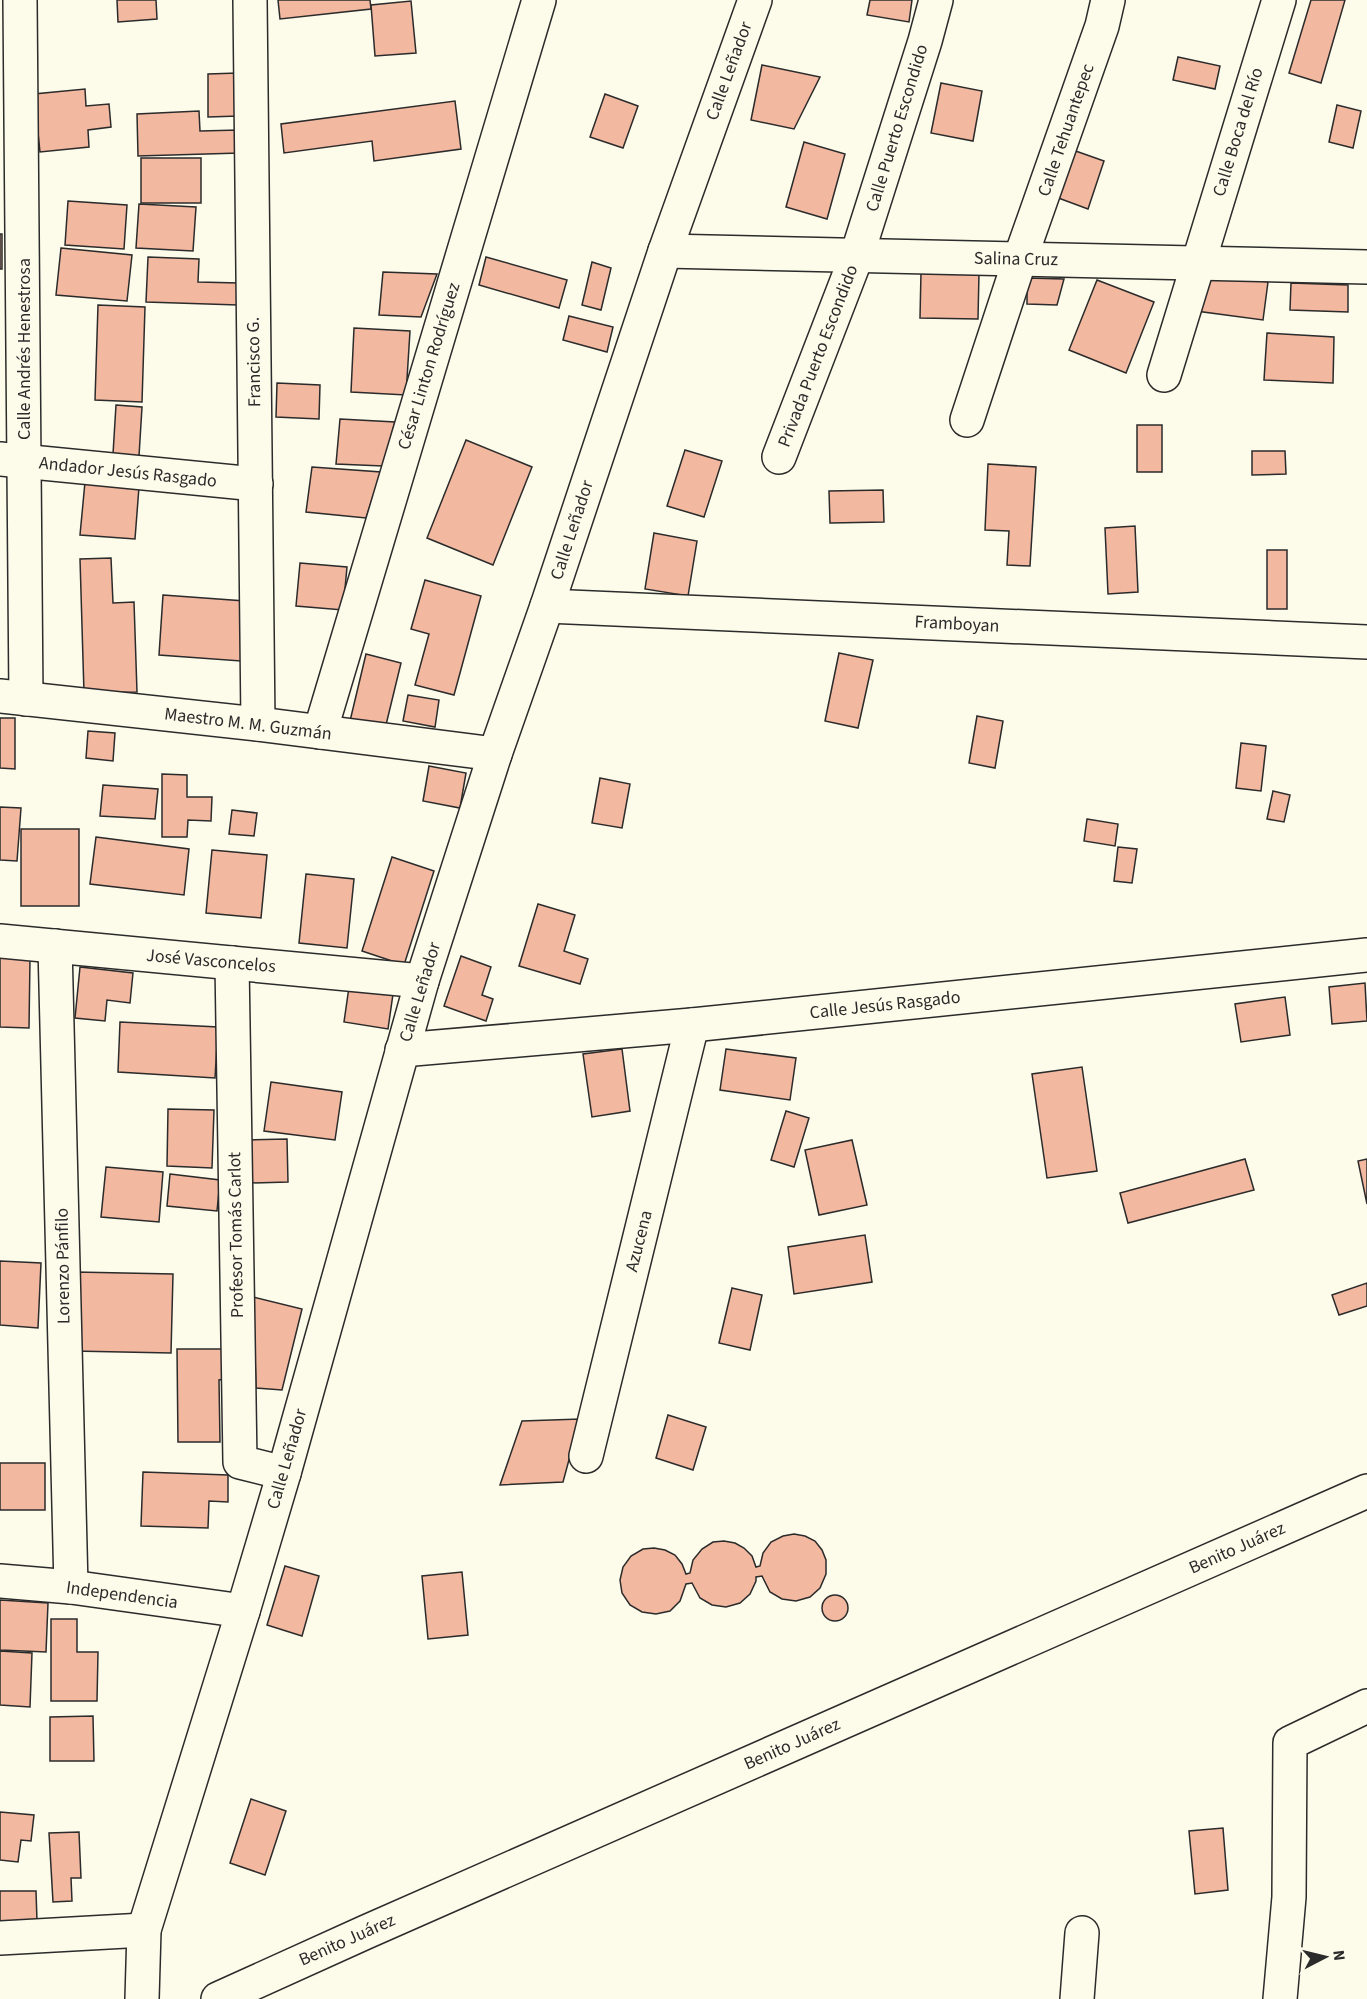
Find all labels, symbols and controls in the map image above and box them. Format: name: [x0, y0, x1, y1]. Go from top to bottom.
street label: Calle Leñador: [700, 17, 759, 124]
street label: Calle Puerto Escondido: [860, 41, 934, 215]
street label: Calle Tehuantepec: [1032, 60, 1100, 200]
street label: Calle Boca del Río: [1207, 64, 1269, 200]
street label: Salina Cruz: [974, 246, 1059, 272]
street label: Calle Andrés Henestrosa: [12, 258, 37, 440]
street label: Privada Puerto Escondido: [772, 261, 864, 451]
street label: César Linton Rodríguez: [392, 279, 466, 453]
street label: Francisco G.: [241, 317, 267, 407]
street label: Andador Jesús Rasgado: [38, 450, 218, 494]
street label: Calle Leñador: [544, 476, 600, 583]
street label: Framboyan: [914, 609, 1000, 639]
street label: Maestro M. M. Guzmán: [163, 701, 333, 747]
street label: Calle Leñador: [393, 938, 447, 1045]
street label: José Vasconcelos: [145, 943, 277, 979]
street label: Calle Jesús Rasgado: [808, 985, 962, 1025]
street label: Profesor Tomás Carlot: [222, 1152, 250, 1318]
street label: Lorenzo Pánfilo: [49, 1208, 77, 1324]
street label: Azucena: [619, 1208, 659, 1274]
street label: Calle Leñador: [261, 1405, 313, 1512]
street label: Benito Juárez: [1185, 1515, 1289, 1580]
street label: Independencia: [64, 1575, 180, 1615]
street label: Benito Juárez: [740, 1711, 844, 1776]
street label: Benito Juárez: [295, 1907, 399, 1972]
north arrow: [1295, 1927, 1355, 1987]
text: N: [1327, 1949, 1350, 1962]

